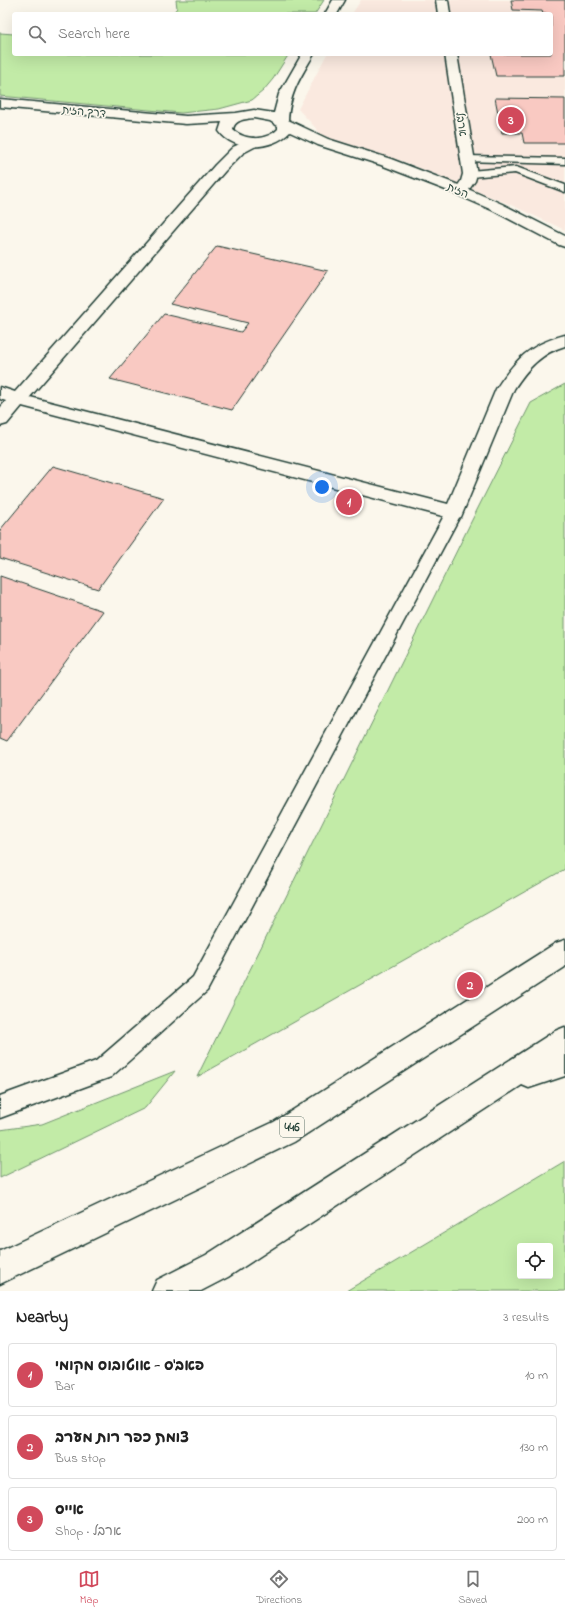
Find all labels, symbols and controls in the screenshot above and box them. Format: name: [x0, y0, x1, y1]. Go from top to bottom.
search box: [12, 12, 553, 56]
icon: search: [26, 23, 48, 45]
text: Search here: [58, 23, 130, 45]
street label: דרך הזית: [60, 102, 107, 122]
pin: 3: [498, 105, 524, 135]
street label: ארבל: [451, 111, 471, 137]
street label: הזית: [443, 179, 471, 203]
your location: [312, 477, 332, 497]
pin: 1: [336, 487, 362, 517]
pin: 2: [457, 970, 483, 1000]
road number: 446: [280, 1117, 304, 1137]
map controls: [517, 1243, 553, 1279]
button: locate: [517, 1243, 553, 1279]
text: Nearby: [16, 1305, 68, 1330]
text: 3 results: [503, 1308, 549, 1327]
text: פאב'ס - אוטובוס מקומי: [55, 1355, 204, 1377]
text: 1: [28, 1366, 32, 1385]
text: 10 m: [525, 1366, 548, 1385]
text: Bar: [55, 1377, 75, 1396]
text: צומת כפר רות מערב: [55, 1427, 189, 1449]
text: 2: [27, 1438, 33, 1457]
text: 130 m: [520, 1438, 548, 1457]
text: Bus stop: [55, 1449, 106, 1468]
text: אייס: [55, 1499, 84, 1521]
text: 3: [27, 1510, 33, 1529]
text: 200 m: [517, 1510, 548, 1529]
text: Shop · ארבל: [55, 1522, 121, 1541]
tab: Map: [78, 1568, 100, 1608]
tab: Directions: [256, 1568, 302, 1608]
tab: Saved: [458, 1568, 487, 1608]

